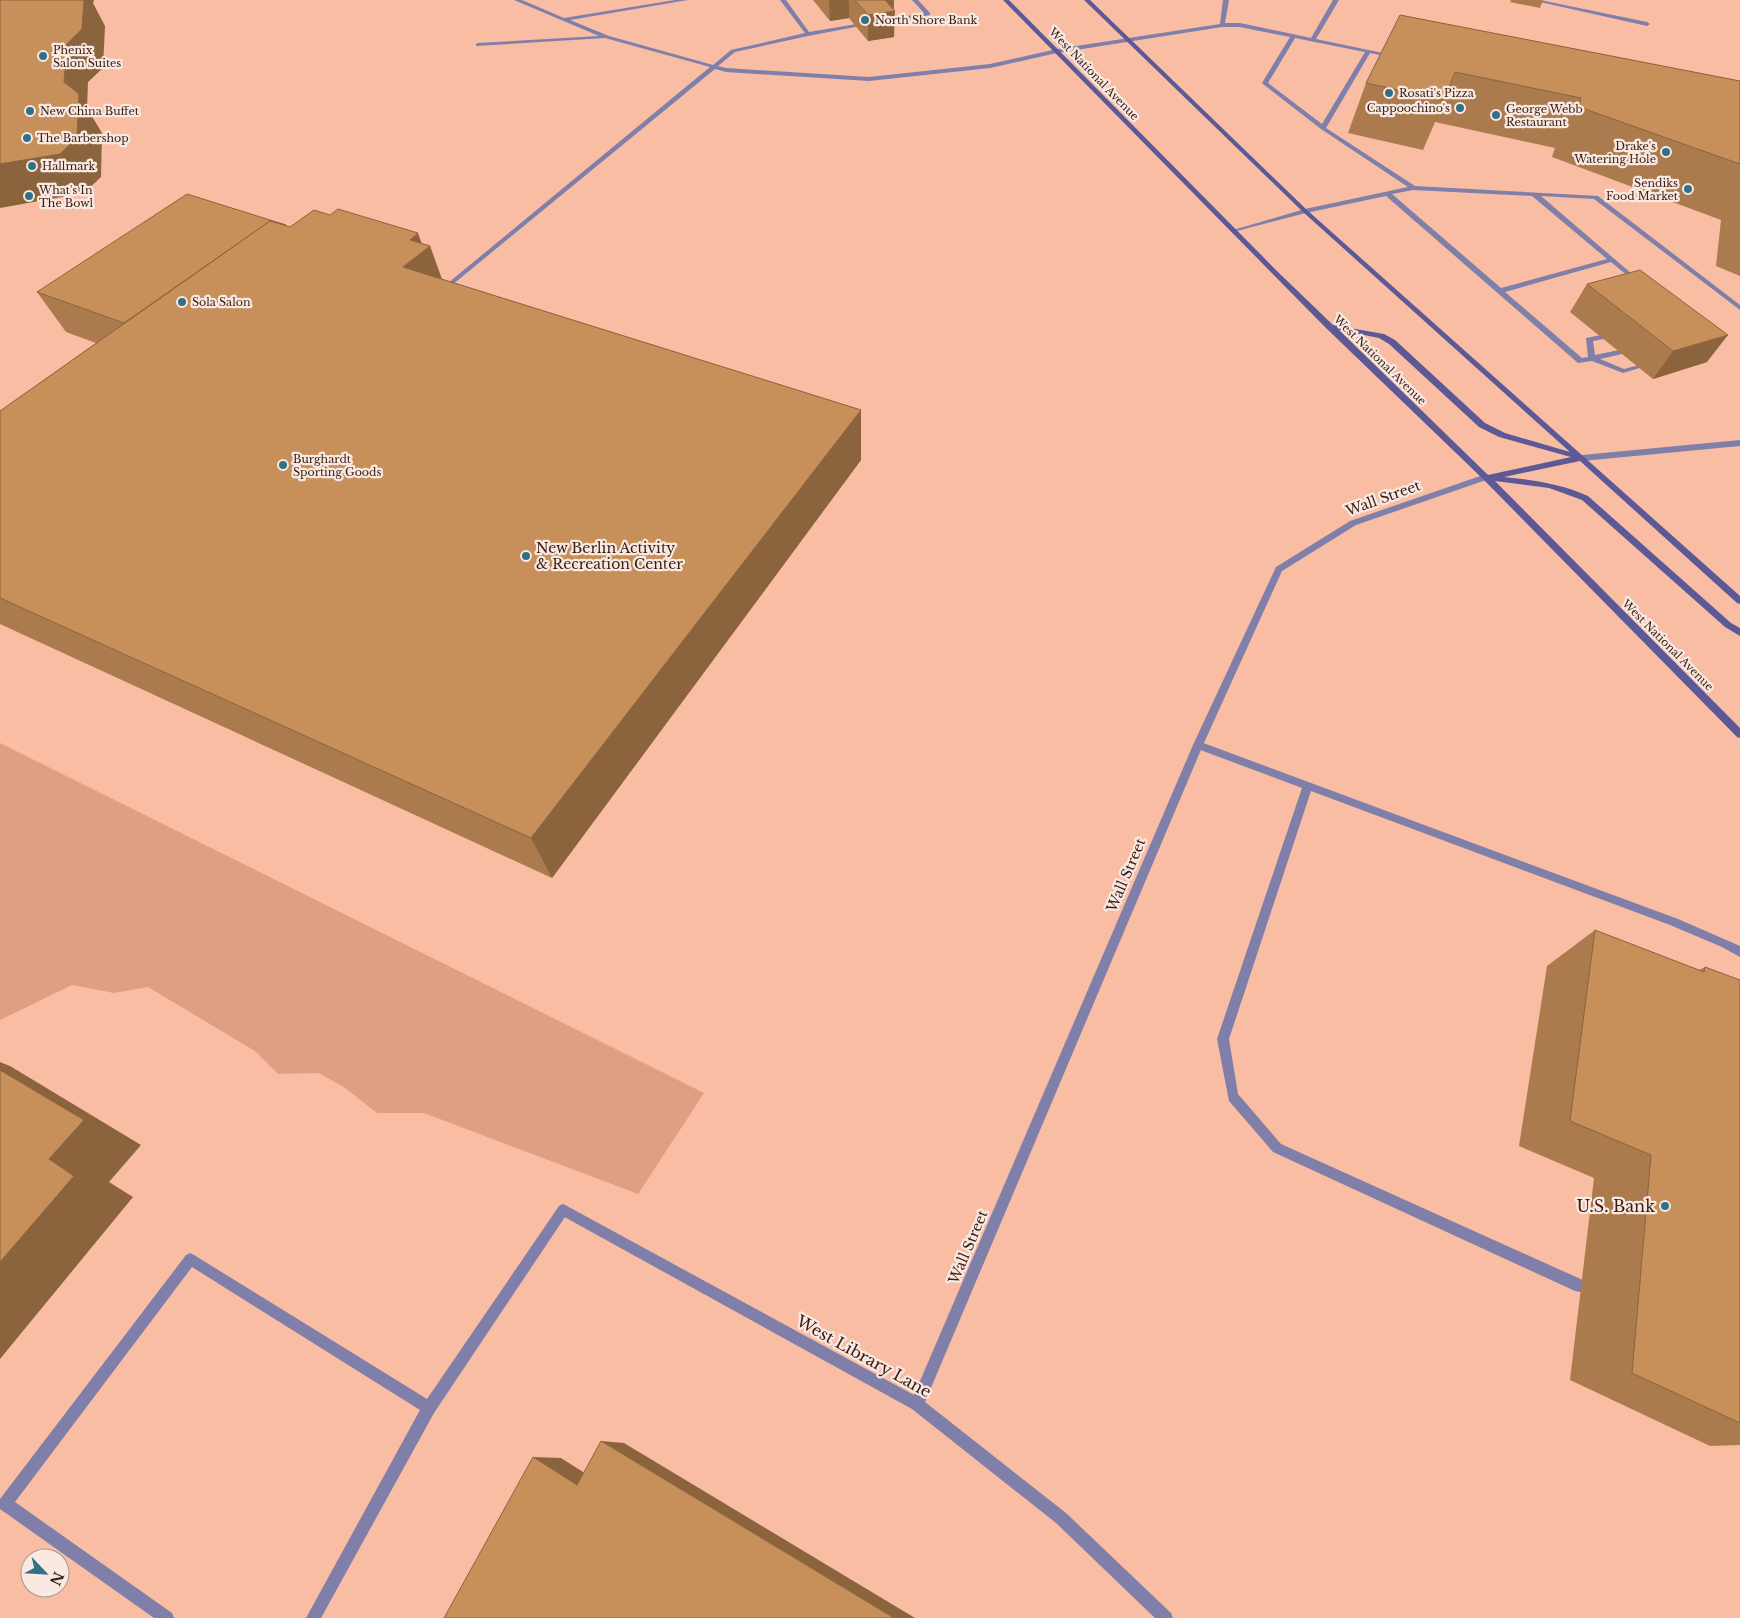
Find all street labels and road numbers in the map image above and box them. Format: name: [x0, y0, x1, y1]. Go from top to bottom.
street label: West National Avenue: [1045, 24, 1142, 123]
street label: West National Avenue: [1330, 311, 1429, 408]
street label: Wall Street: [1342, 476, 1423, 520]
street label: West National Avenue: [1619, 596, 1717, 694]
street label: Wall Street: [1102, 835, 1150, 915]
street label: Wall Street: [944, 1207, 992, 1287]
street label: West Library Lane: [792, 1310, 935, 1401]

